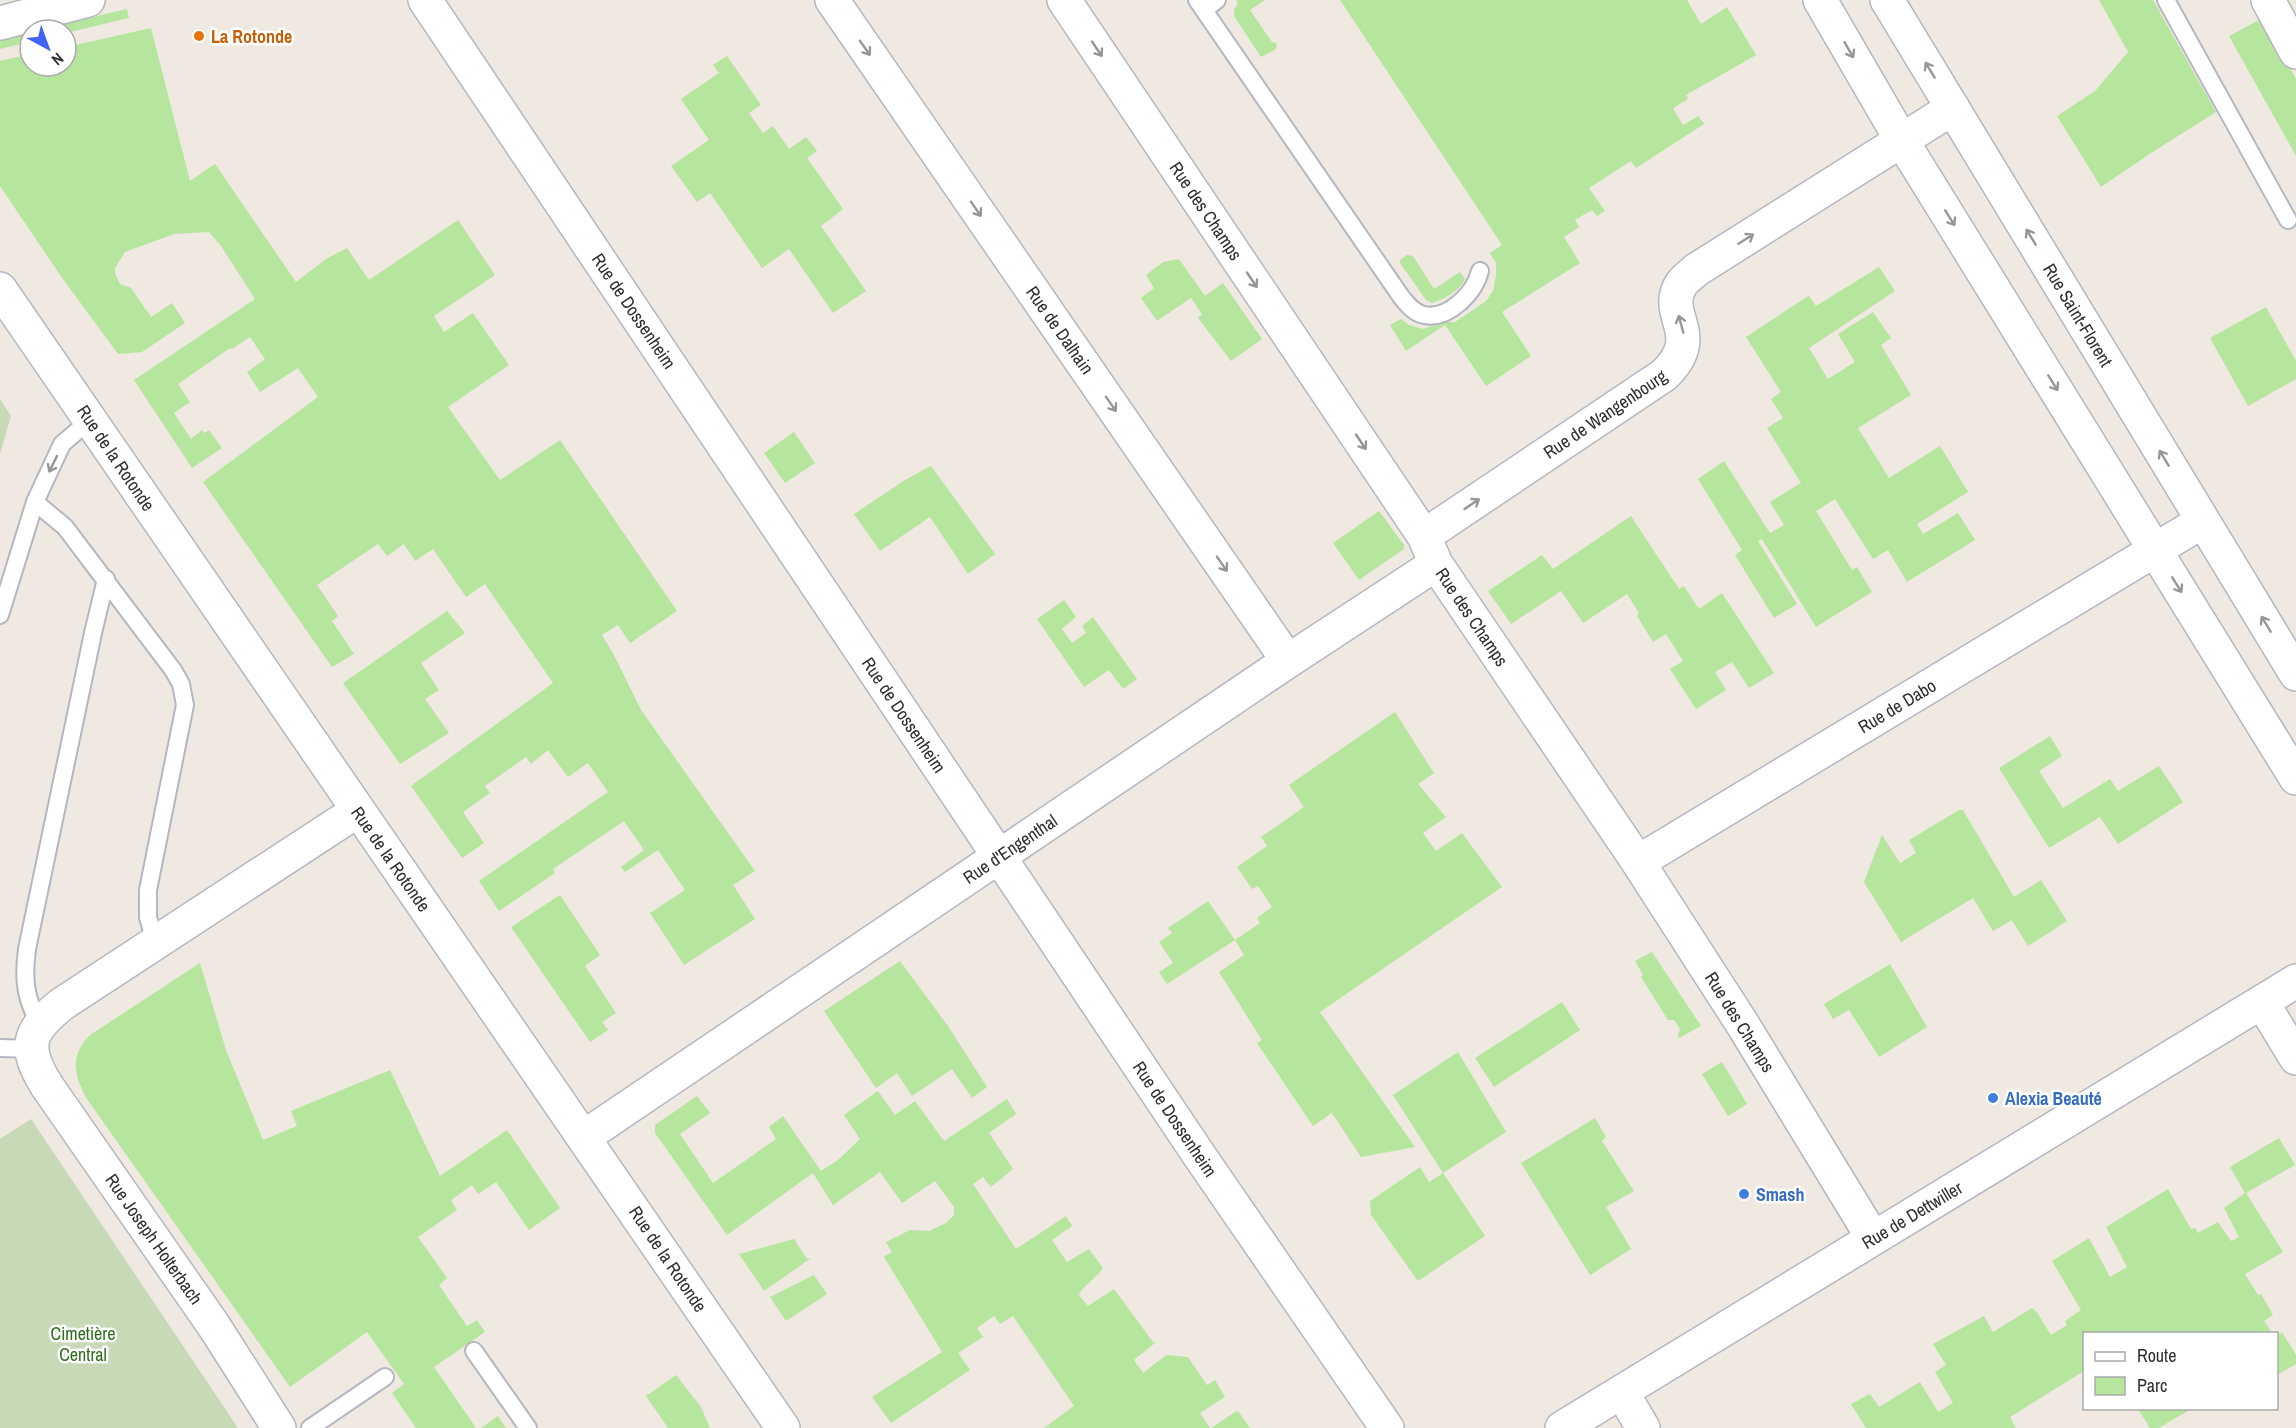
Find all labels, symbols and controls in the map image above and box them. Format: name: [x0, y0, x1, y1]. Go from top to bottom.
north arrow: [18, 18, 78, 78]
place label: La Rotonde: [211, 24, 292, 49]
marker: La Rotonde: [192, 29, 206, 43]
one-way arrow: [859, 40, 871, 56]
one-way arrow: [1091, 40, 1103, 56]
one-way arrow: [1844, 42, 1856, 59]
text: N: [47, 48, 69, 71]
one-way arrow: [1923, 62, 1935, 79]
street label: Rue des Champs: [1164, 157, 1248, 265]
one-way arrow: [970, 200, 982, 216]
one-way arrow: [1944, 209, 1956, 226]
one-way arrow: [2024, 229, 2036, 246]
one-way arrow: [1737, 233, 1754, 245]
street label: Rue de Dossenheim: [586, 248, 682, 374]
street label: Rue Saint-Florent: [2037, 259, 2119, 371]
one-way arrow: [1246, 272, 1258, 288]
street label: Rue de Dalhain: [1020, 281, 1100, 379]
one-way arrow: [1674, 314, 1686, 333]
street label: Rue de Wangenbourg: [1538, 363, 1672, 465]
one-way arrow: [2047, 374, 2059, 391]
one-way arrow: [1105, 395, 1117, 411]
street label: Rue de la Rotonde: [71, 400, 161, 516]
one-way arrow: [1355, 434, 1367, 450]
one-way arrow: [2158, 450, 2170, 467]
one-way arrow: [47, 454, 59, 472]
one-way arrow: [1464, 498, 1480, 510]
one-way arrow: [1216, 555, 1228, 572]
street label: Rue des Champs: [1430, 563, 1514, 671]
one-way arrow: [2172, 576, 2184, 593]
one-way arrow: [2259, 616, 2271, 633]
street label: Rue de Dossenheim: [856, 652, 952, 778]
street label: Rue de Dabo: [1853, 673, 1941, 739]
street label: Rue de la Rotonde: [345, 801, 437, 917]
street label: Rue d'Engenthal: [958, 808, 1062, 890]
street label: Rue des Champs: [1699, 967, 1781, 1077]
street label: Rue de Dossenheim: [1127, 1056, 1223, 1182]
place label: Alexia Beauté: [2005, 1086, 2102, 1111]
marker: Alexia Beauté: [1986, 1091, 2000, 1105]
street label: Rue Joseph Holterbach: [100, 1169, 208, 1309]
street label: Rue de Dettwiller: [1857, 1175, 1967, 1255]
place label: Smash: [1756, 1182, 1804, 1207]
marker: Smash: [1737, 1187, 1751, 1201]
street label: Rue de la Rotonde: [623, 1201, 713, 1317]
park label: Cimetière Central: [51, 1321, 115, 1367]
legend: [2083, 1332, 2278, 1410]
text: Route: [2137, 1343, 2176, 1368]
text: Parc: [2137, 1373, 2167, 1398]

